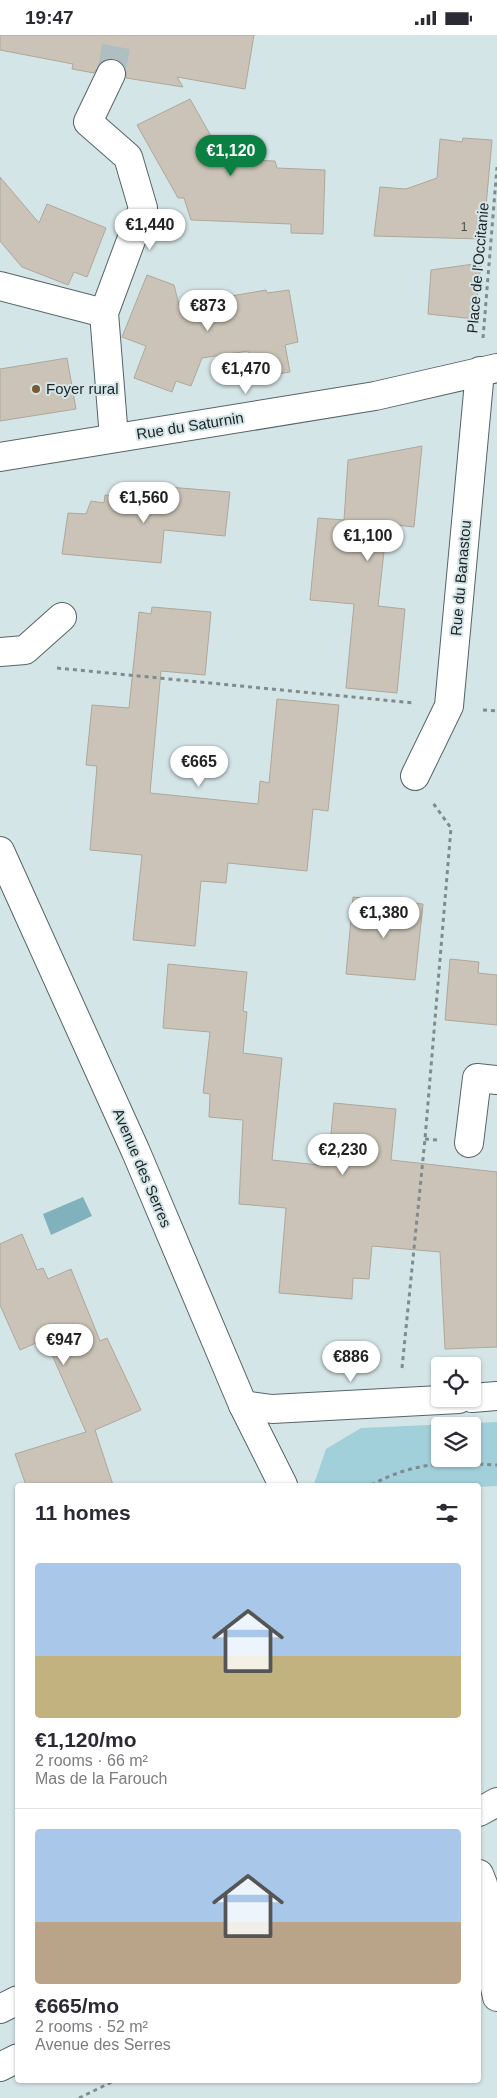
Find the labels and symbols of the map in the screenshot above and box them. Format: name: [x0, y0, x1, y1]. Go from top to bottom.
pin: €1,120: [190, 135, 272, 177]
street label: Place de l'Occitanie: [463, 202, 492, 334]
pin: €1,440: [109, 209, 191, 251]
house number: 1: [461, 220, 468, 234]
pin: €873: [178, 289, 238, 332]
pin: €1,470: [205, 353, 287, 395]
place label: Foyer rural: [46, 380, 119, 397]
marker: Foyer rural: [30, 383, 42, 395]
street label: Rue du Saturnin: [135, 409, 245, 442]
pin: €1,560: [103, 481, 185, 524]
pin: €1,100: [327, 519, 409, 562]
street label: Rue du Banastou: [447, 519, 474, 636]
pin: €665: [169, 745, 229, 788]
pin: €1,380: [343, 897, 425, 939]
street label: Avenue des Serres: [110, 1106, 175, 1230]
pin: €2,230: [302, 1133, 384, 1176]
pin: €947: [34, 1323, 94, 1366]
pin: €886: [321, 1341, 381, 1383]

